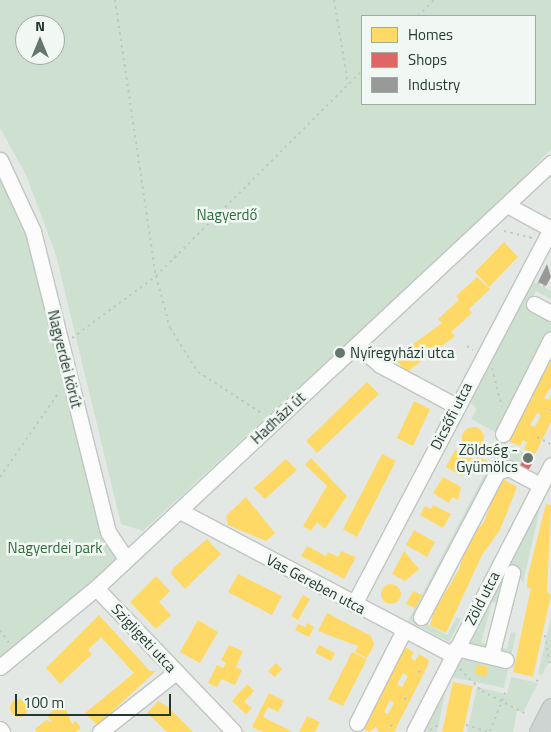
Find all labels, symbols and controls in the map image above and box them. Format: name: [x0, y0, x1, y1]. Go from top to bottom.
north arrow: [15, 15, 65, 65]
text: N: [35, 15, 45, 36]
legend: [361, 15, 536, 105]
text: Homes: [408, 23, 453, 46]
text: Shops: [408, 48, 447, 71]
text: Industry: [408, 73, 460, 96]
park label: Nagyerdő: [197, 206, 257, 224]
street label: Nagyerdei körút: [44, 308, 86, 410]
place label: Nyíregyházi utca: [350, 344, 455, 362]
marker: Nyíregyházi utca: [334, 347, 346, 359]
street label: Dicsőfi utca: [426, 379, 476, 453]
street label: Hadházi út: [247, 388, 309, 448]
place label: Zöldség - Gyümölcs: [456, 440, 518, 475]
marker: Zöldség - Gyümölcs: [522, 452, 534, 464]
park label: Nagyerdei park: [8, 539, 102, 557]
street label: Vas Gereben utca: [263, 550, 369, 618]
street label: Zöld utca: [461, 568, 503, 628]
street label: Szigligeti utca: [108, 600, 180, 676]
scale bar: [18, 684, 174, 716]
text: 100 m: [23, 691, 64, 714]

